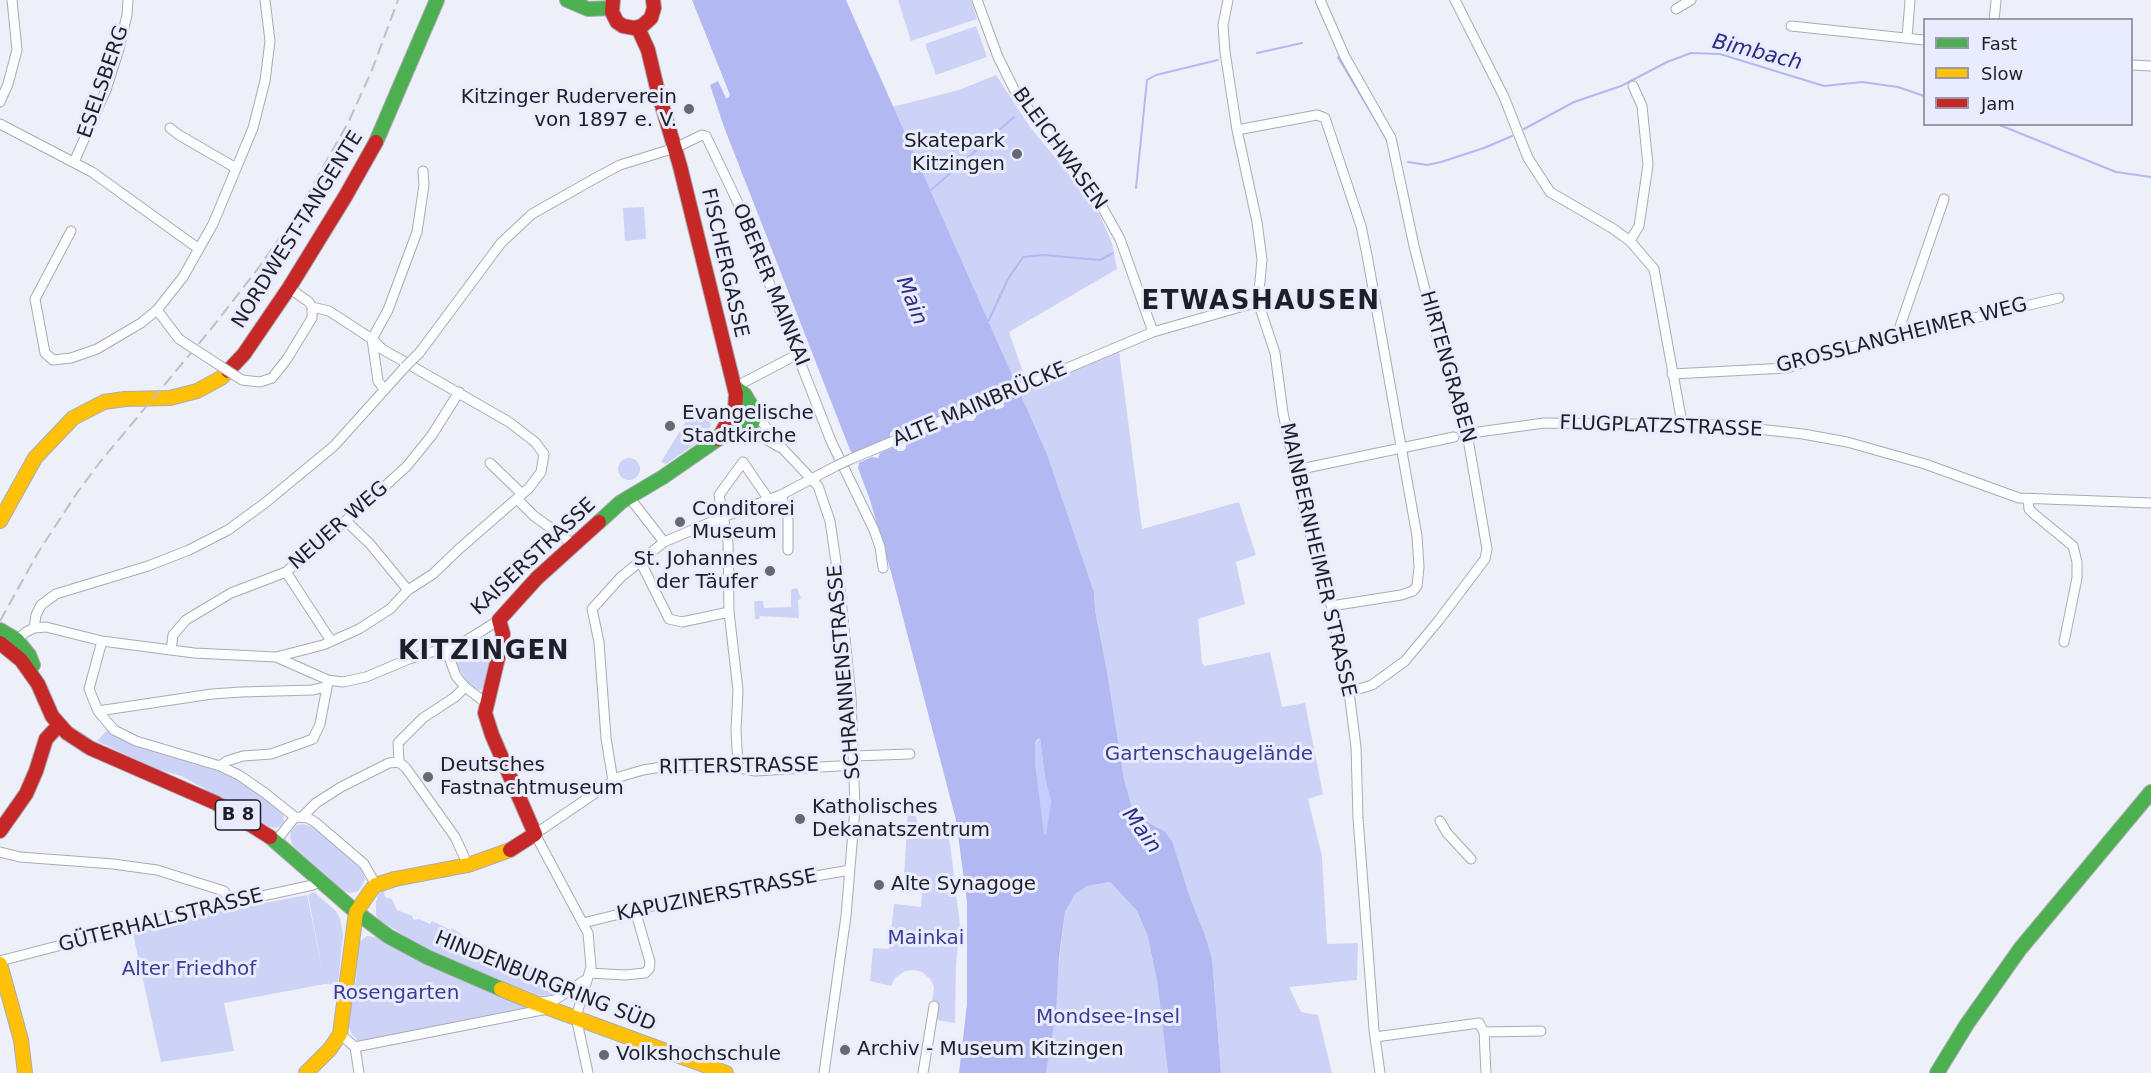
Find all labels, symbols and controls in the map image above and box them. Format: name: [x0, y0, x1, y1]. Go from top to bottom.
legend: [1923, 18, 2133, 126]
street label: ESELSBERG: [74, 23, 134, 141]
water label: Bimbach: [1709, 30, 1805, 76]
text: Fast: [1981, 33, 2017, 54]
text: Slow: [1981, 63, 2023, 84]
street label: BLEICHWASEN: [1007, 83, 1111, 215]
place label: Kitzinger Ruderverein von 1897 e. V.: [461, 86, 677, 133]
text: Jam: [1981, 93, 2015, 114]
marker: Kitzinger Ruderverein von 1897 e. V.: [682, 102, 696, 116]
street label: NORDWEST-TANGENTE: [227, 127, 369, 333]
place label: Skatepark Kitzingen: [904, 130, 1005, 177]
marker: Skatepark Kitzingen: [1010, 147, 1024, 161]
street label: FISCHERGASSE: [695, 186, 753, 340]
street label: OBERER MAINKAI: [726, 200, 814, 370]
water label: Main: [890, 273, 932, 329]
district label: ETWASHAUSEN: [1142, 286, 1380, 318]
street label: HIRTENGRABEN: [1414, 288, 1480, 446]
street label: GROSSLANGHEIMER WEG: [1774, 293, 2030, 379]
street label: ALTE MAINBRÜCKE: [889, 357, 1071, 453]
place label: Evangelische Stadtkirche: [682, 402, 814, 449]
street label: FLUGPLATZSTRASSE: [1559, 411, 1763, 443]
marker: Evangelische Stadtkirche: [663, 419, 677, 433]
street label: MAINBERNHEIMER STRASSE: [1274, 421, 1360, 699]
street label: NEUER WEG: [285, 477, 393, 575]
street label: KAISERSTRASSE: [467, 493, 601, 621]
place label: Conditorei Museum: [692, 498, 795, 545]
marker: Conditorei Museum: [673, 515, 687, 529]
place label: St. Johannes der Täufer: [634, 548, 758, 595]
marker: St. Johannes der Täufer: [763, 564, 777, 578]
street label: SCHRANNENSTRASSE: [824, 564, 866, 780]
district label: KITZINGEN: [398, 636, 570, 668]
park label: Gartenschaugelände: [1105, 743, 1313, 767]
place label: Deutsches Fastnachtmuseum: [440, 754, 624, 801]
street label: RITTERSTRASSE: [659, 754, 819, 780]
marker: Deutsches Fastnachtmuseum: [421, 770, 435, 784]
place label: Katholisches Dekanatszentrum: [812, 796, 990, 843]
road number: B 8: [216, 800, 260, 830]
water label: Main: [1116, 803, 1166, 859]
marker: Katholisches Dekanatszentrum: [793, 812, 807, 826]
street label: KAPUZINERSTRASSE: [615, 865, 819, 927]
place label: Alte Synagoge: [891, 873, 1036, 897]
marker: Alte Synagoge: [872, 878, 886, 892]
street label: GÜTERHALLSTRASSE: [56, 884, 266, 958]
street label: HINDENBURGRING SÜD: [431, 927, 659, 1037]
park label: Mainkai: [888, 927, 964, 951]
park label: Alter Friedhof: [122, 958, 256, 982]
park label: Rosengarten: [333, 982, 459, 1006]
park label: Mondsee-Insel: [1036, 1006, 1180, 1030]
place label: Archiv - Museum Kitzingen: [857, 1038, 1124, 1062]
place label: Volkshochschule: [616, 1043, 781, 1067]
marker: Archiv - Museum Kitzingen: [838, 1043, 852, 1057]
marker: Volkshochschule: [597, 1048, 611, 1062]

